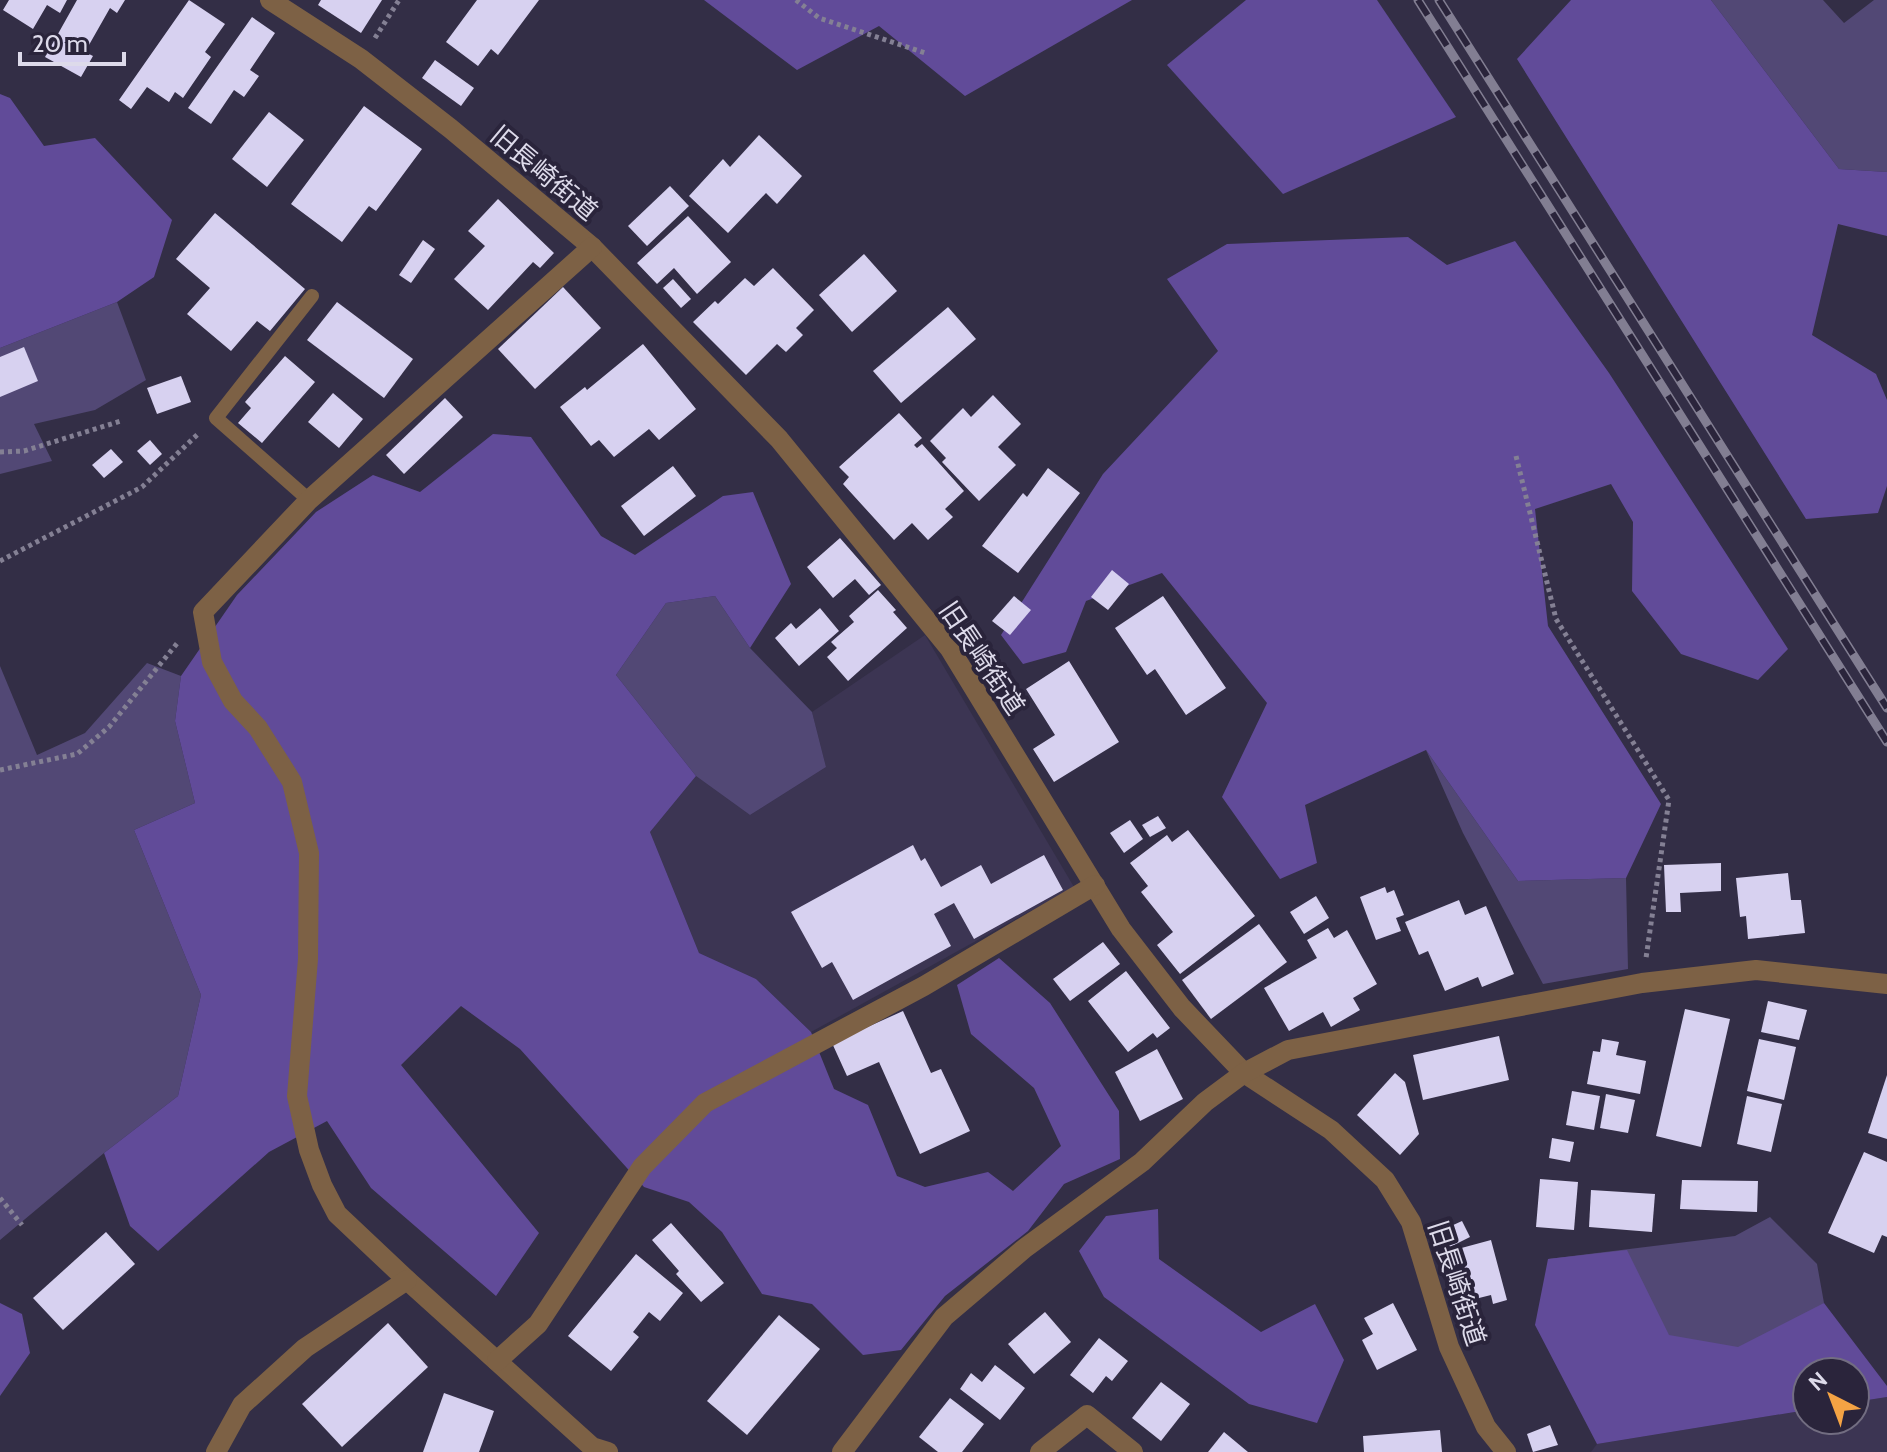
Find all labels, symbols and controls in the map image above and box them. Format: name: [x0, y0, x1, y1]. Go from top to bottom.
scale bar: [20, 16, 124, 66]
text: 20 m: [32, 29, 88, 58]
street label: 旧長崎街道: [484, 119, 604, 227]
street label: 旧長崎街道: [932, 595, 1032, 721]
street label: 旧長崎街道: [1422, 1216, 1492, 1350]
north arrow: [1791, 1356, 1871, 1436]
text: N: [1803, 1366, 1833, 1397]

